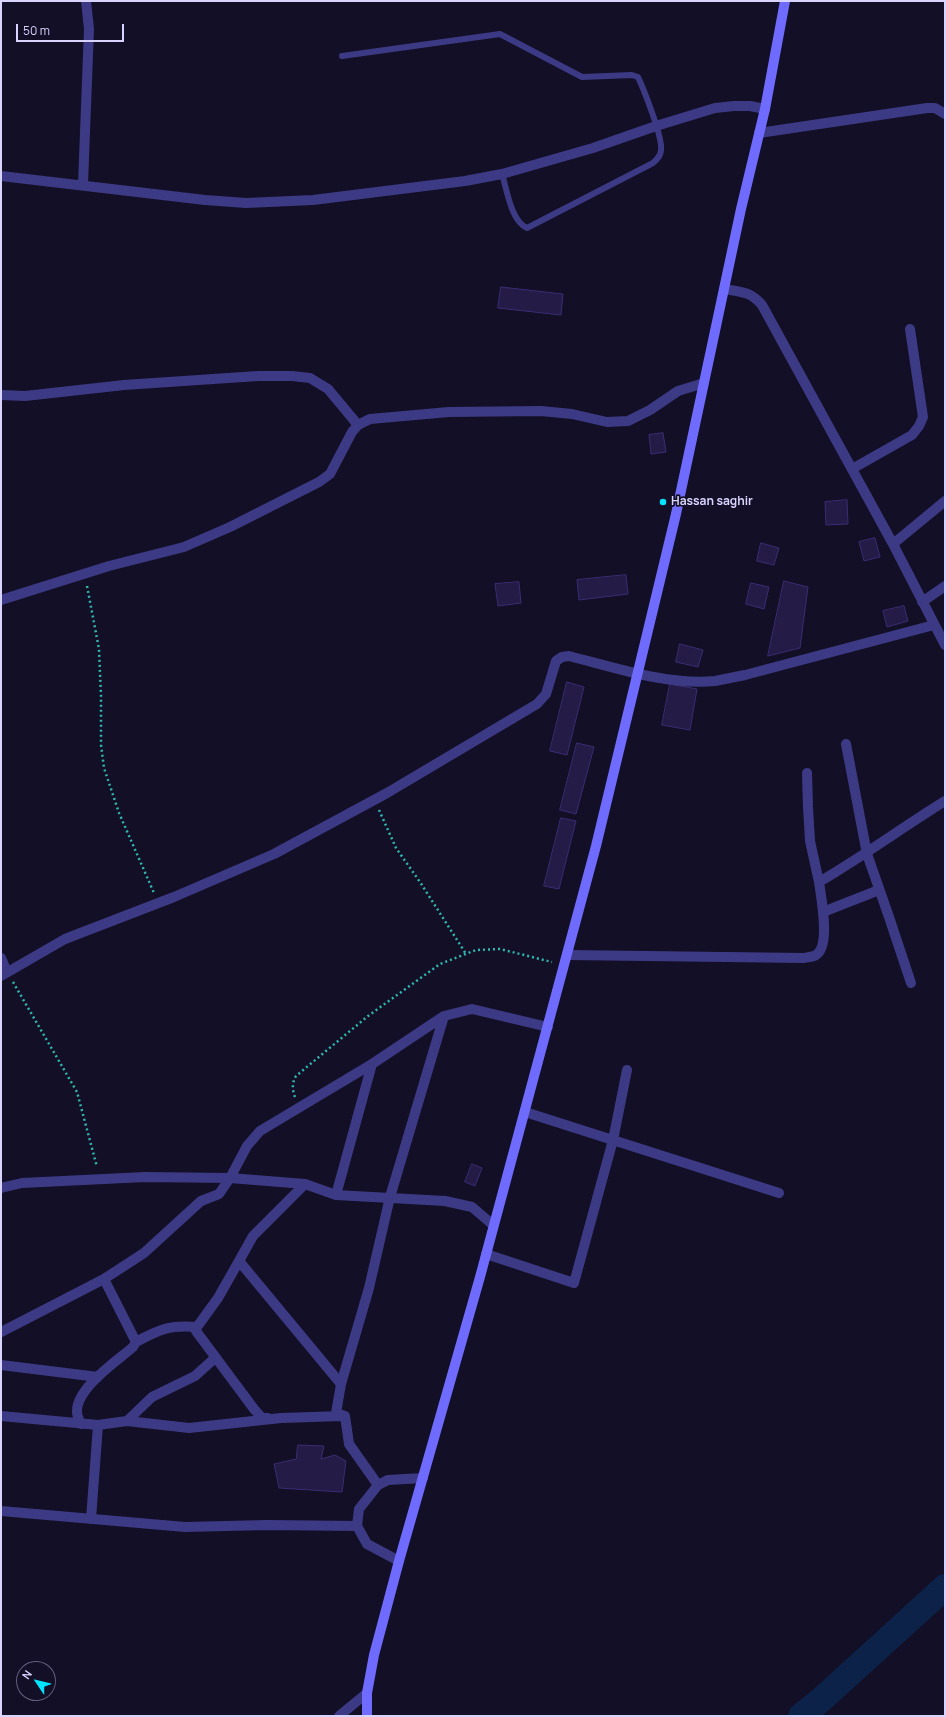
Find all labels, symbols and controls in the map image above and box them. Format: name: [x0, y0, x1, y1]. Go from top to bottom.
scale bar: [18, 16, 126, 42]
text: 50 m: [23, 22, 50, 39]
place label: Hassan saghir: [671, 495, 753, 509]
marker: Hassan saghir: [658, 497, 668, 507]
north arrow: [16, 1661, 56, 1701]
text: N: [18, 1667, 35, 1682]

